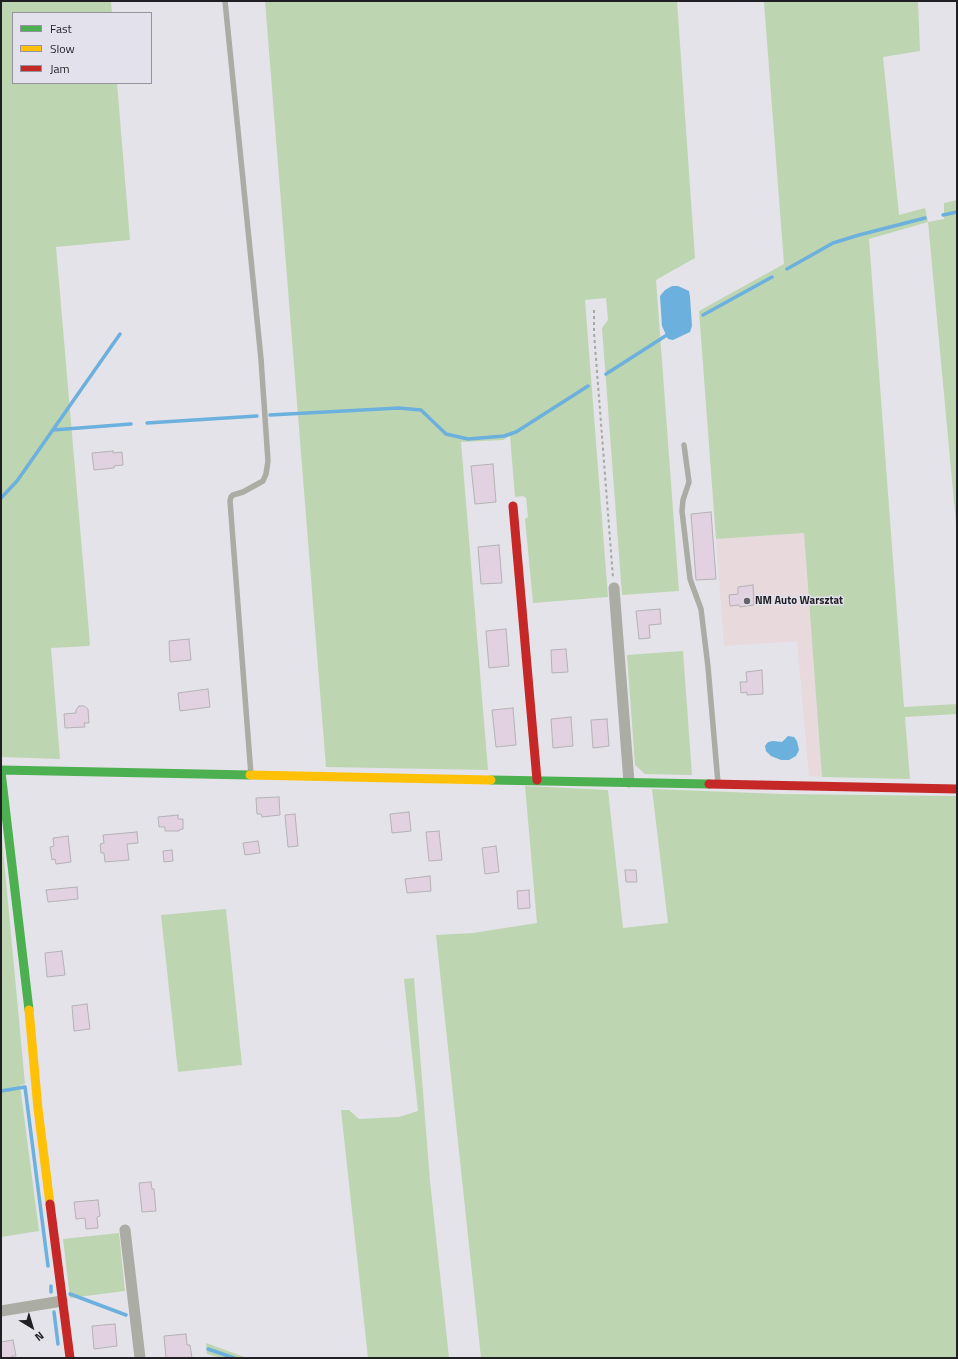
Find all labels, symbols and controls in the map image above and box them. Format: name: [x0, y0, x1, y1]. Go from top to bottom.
legend: [12, 12, 152, 84]
text: Fast: [50, 19, 72, 38]
text: Slow: [50, 39, 75, 58]
text: Jam: [50, 59, 70, 78]
place label: NM Auto Warsztat: [755, 594, 843, 608]
marker: NM Auto Warsztat: [742, 596, 752, 606]
north arrow: [12, 1307, 52, 1347]
text: N: [31, 1328, 47, 1345]

